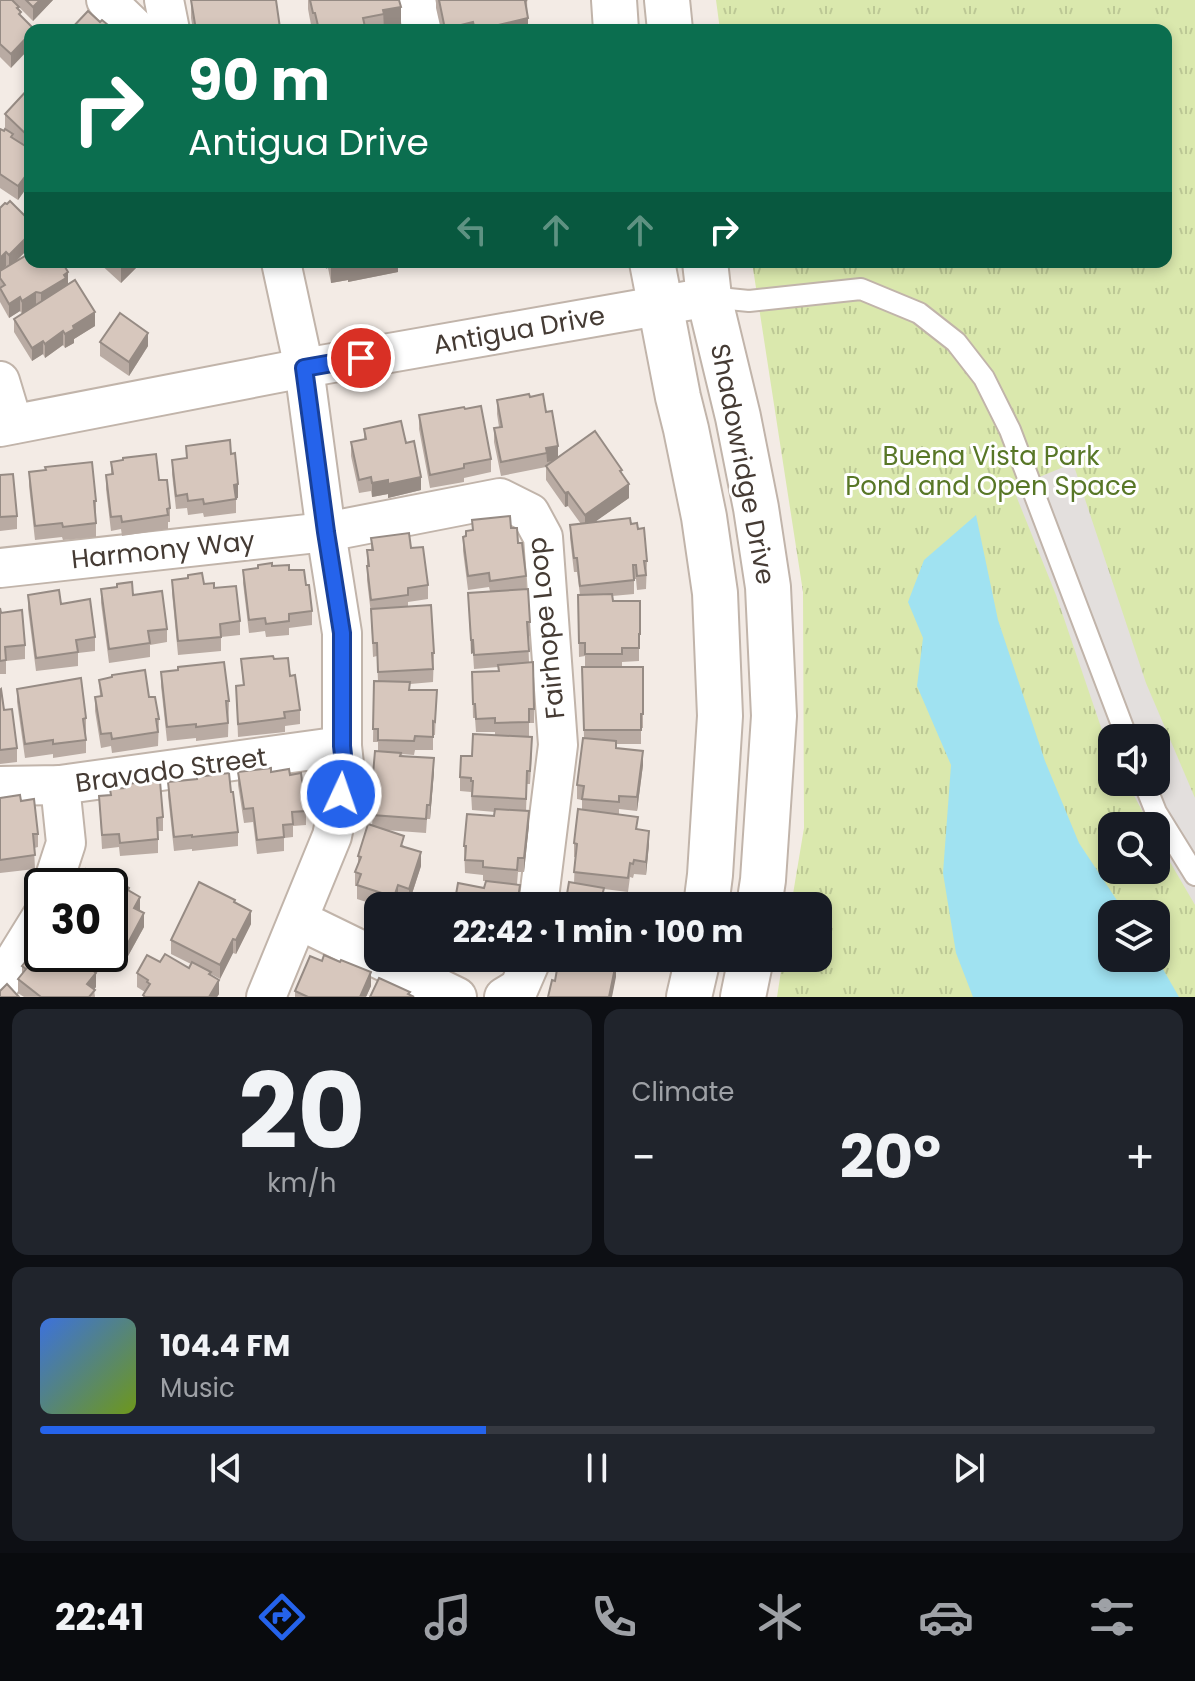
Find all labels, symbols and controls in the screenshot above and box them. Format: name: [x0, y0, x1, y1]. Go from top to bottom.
text: 90 m: [188, 41, 330, 120]
icon: right: [56, 56, 160, 160]
text: Antigua Drive: [188, 117, 429, 168]
icon: left: [450, 208, 494, 252]
icon: ahead: [534, 208, 578, 252]
icon: ahead: [618, 208, 662, 252]
icon: right: [702, 208, 746, 252]
street label: Antigua Drive: [430, 297, 608, 363]
pin: [327, 324, 395, 392]
icon: arrive: [339, 336, 383, 380]
street label: Shadowridge Drive: [702, 341, 784, 587]
park label: Buena Vista Park Pond and Open Space: [845, 438, 1137, 504]
street label: Harmony Way: [69, 522, 257, 578]
street label: Fairhope Loop: [519, 535, 573, 721]
map controls: [1098, 724, 1170, 972]
button: sound: [1098, 724, 1170, 796]
street label: Bravado Street: [73, 739, 269, 801]
position arrow: [299, 752, 383, 836]
button: search: [1098, 812, 1170, 884]
speed limit sign: 30: [24, 868, 128, 972]
button: layers: [1098, 900, 1170, 972]
text: 22:42 · 1 min · 100 m: [453, 910, 743, 953]
text: 20: [238, 1039, 365, 1184]
text: Climate: [632, 1074, 734, 1110]
text: 20°: [840, 1115, 941, 1199]
text: −: [632, 1127, 656, 1188]
text: +: [1125, 1127, 1155, 1188]
text: km/h: [267, 1165, 336, 1201]
text: 104.4 FM: [160, 1324, 290, 1367]
text: Music: [160, 1370, 235, 1406]
icon: previous: [204, 1446, 248, 1490]
icon: pause: [575, 1446, 619, 1490]
icon: next: [947, 1446, 991, 1490]
icon: directions: [254, 1589, 310, 1645]
icon: music: [420, 1589, 476, 1645]
icon: phone: [586, 1589, 642, 1645]
icon: climate: [752, 1589, 808, 1645]
icon: car: [918, 1589, 974, 1645]
icon: filters: [1084, 1589, 1140, 1645]
text: 22:41: [55, 1592, 144, 1643]

